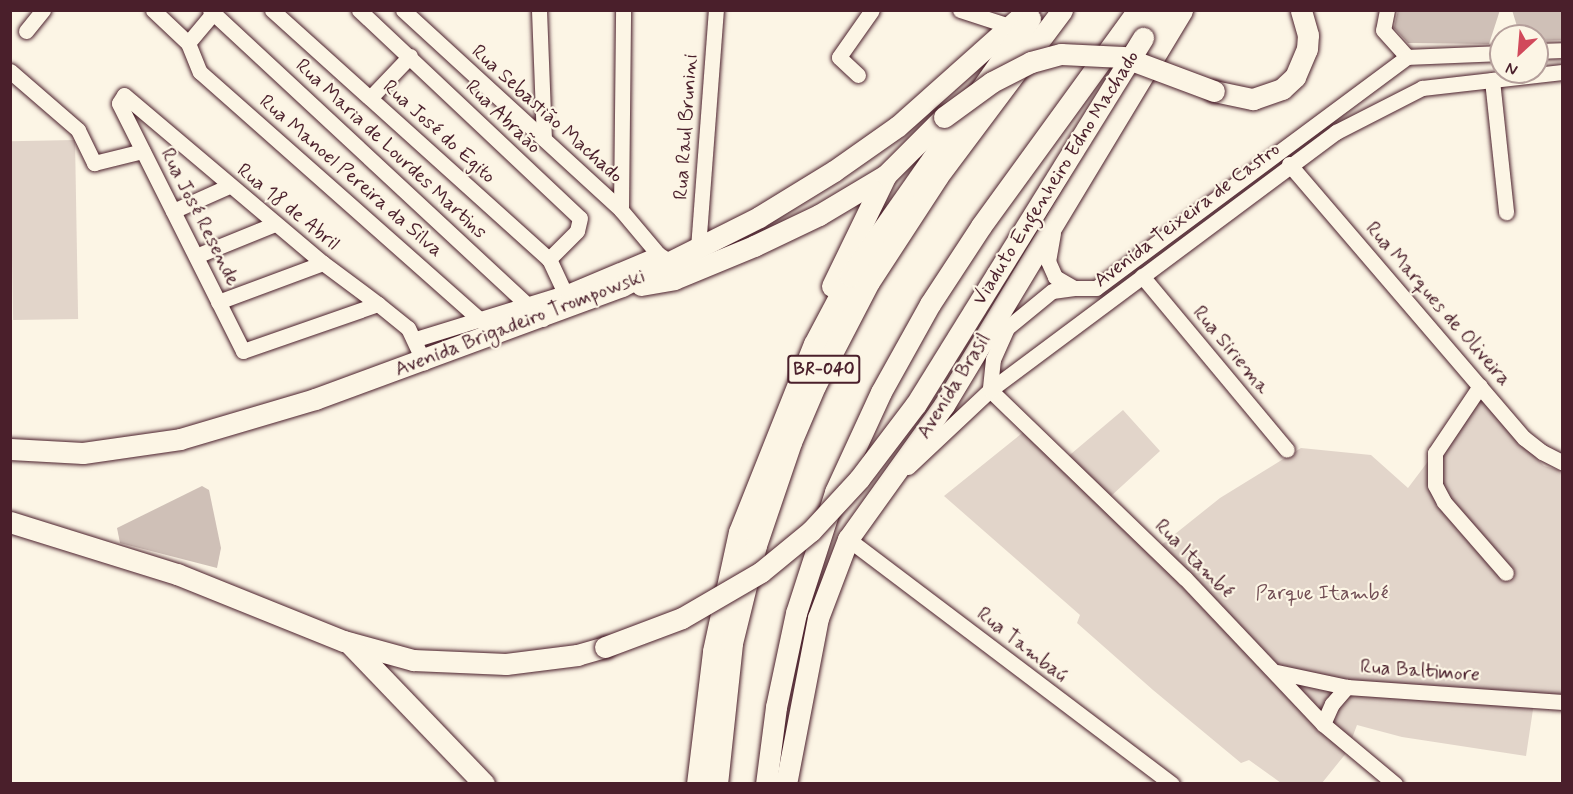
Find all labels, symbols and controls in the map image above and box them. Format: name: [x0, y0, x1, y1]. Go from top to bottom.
north arrow: [1489, 24, 1549, 84]
street label: Rua Sebastião Machado: [466, 40, 628, 188]
street label: Viaduto Engenheiro Edno Machado: [968, 48, 1144, 308]
street label: Rua Maria de Lourdes Martins: [289, 53, 493, 245]
street label: Rua Raul Brunini: [669, 56, 703, 198]
text: N: [1502, 57, 1521, 81]
street label: Rua Abraão: [460, 75, 546, 159]
street label: Rua José do Egito: [379, 76, 499, 188]
street label: Rua Manoel Pereira da Silva: [256, 92, 446, 260]
street label: Avenida Teixeira de Castro: [1090, 137, 1284, 293]
street label: Rua José Resende: [155, 144, 245, 290]
street label: Rua 18 de Abril: [232, 158, 344, 256]
street label: Rua Marques de Oliveira: [1362, 219, 1514, 389]
street label: Avenida Brigadeiro Trompowski: [393, 265, 647, 381]
street label: Rua Siriema: [1188, 302, 1274, 398]
street label: Avenida Brasil: [912, 328, 996, 444]
road number: BR-040: [786, 354, 862, 384]
street label: Rua Itambé: [1148, 513, 1240, 605]
park label: Parque Itambé: [1256, 581, 1388, 605]
street label: Rua Tambaú: [974, 604, 1070, 686]
street label: Rua Baltimore: [1360, 655, 1480, 687]

